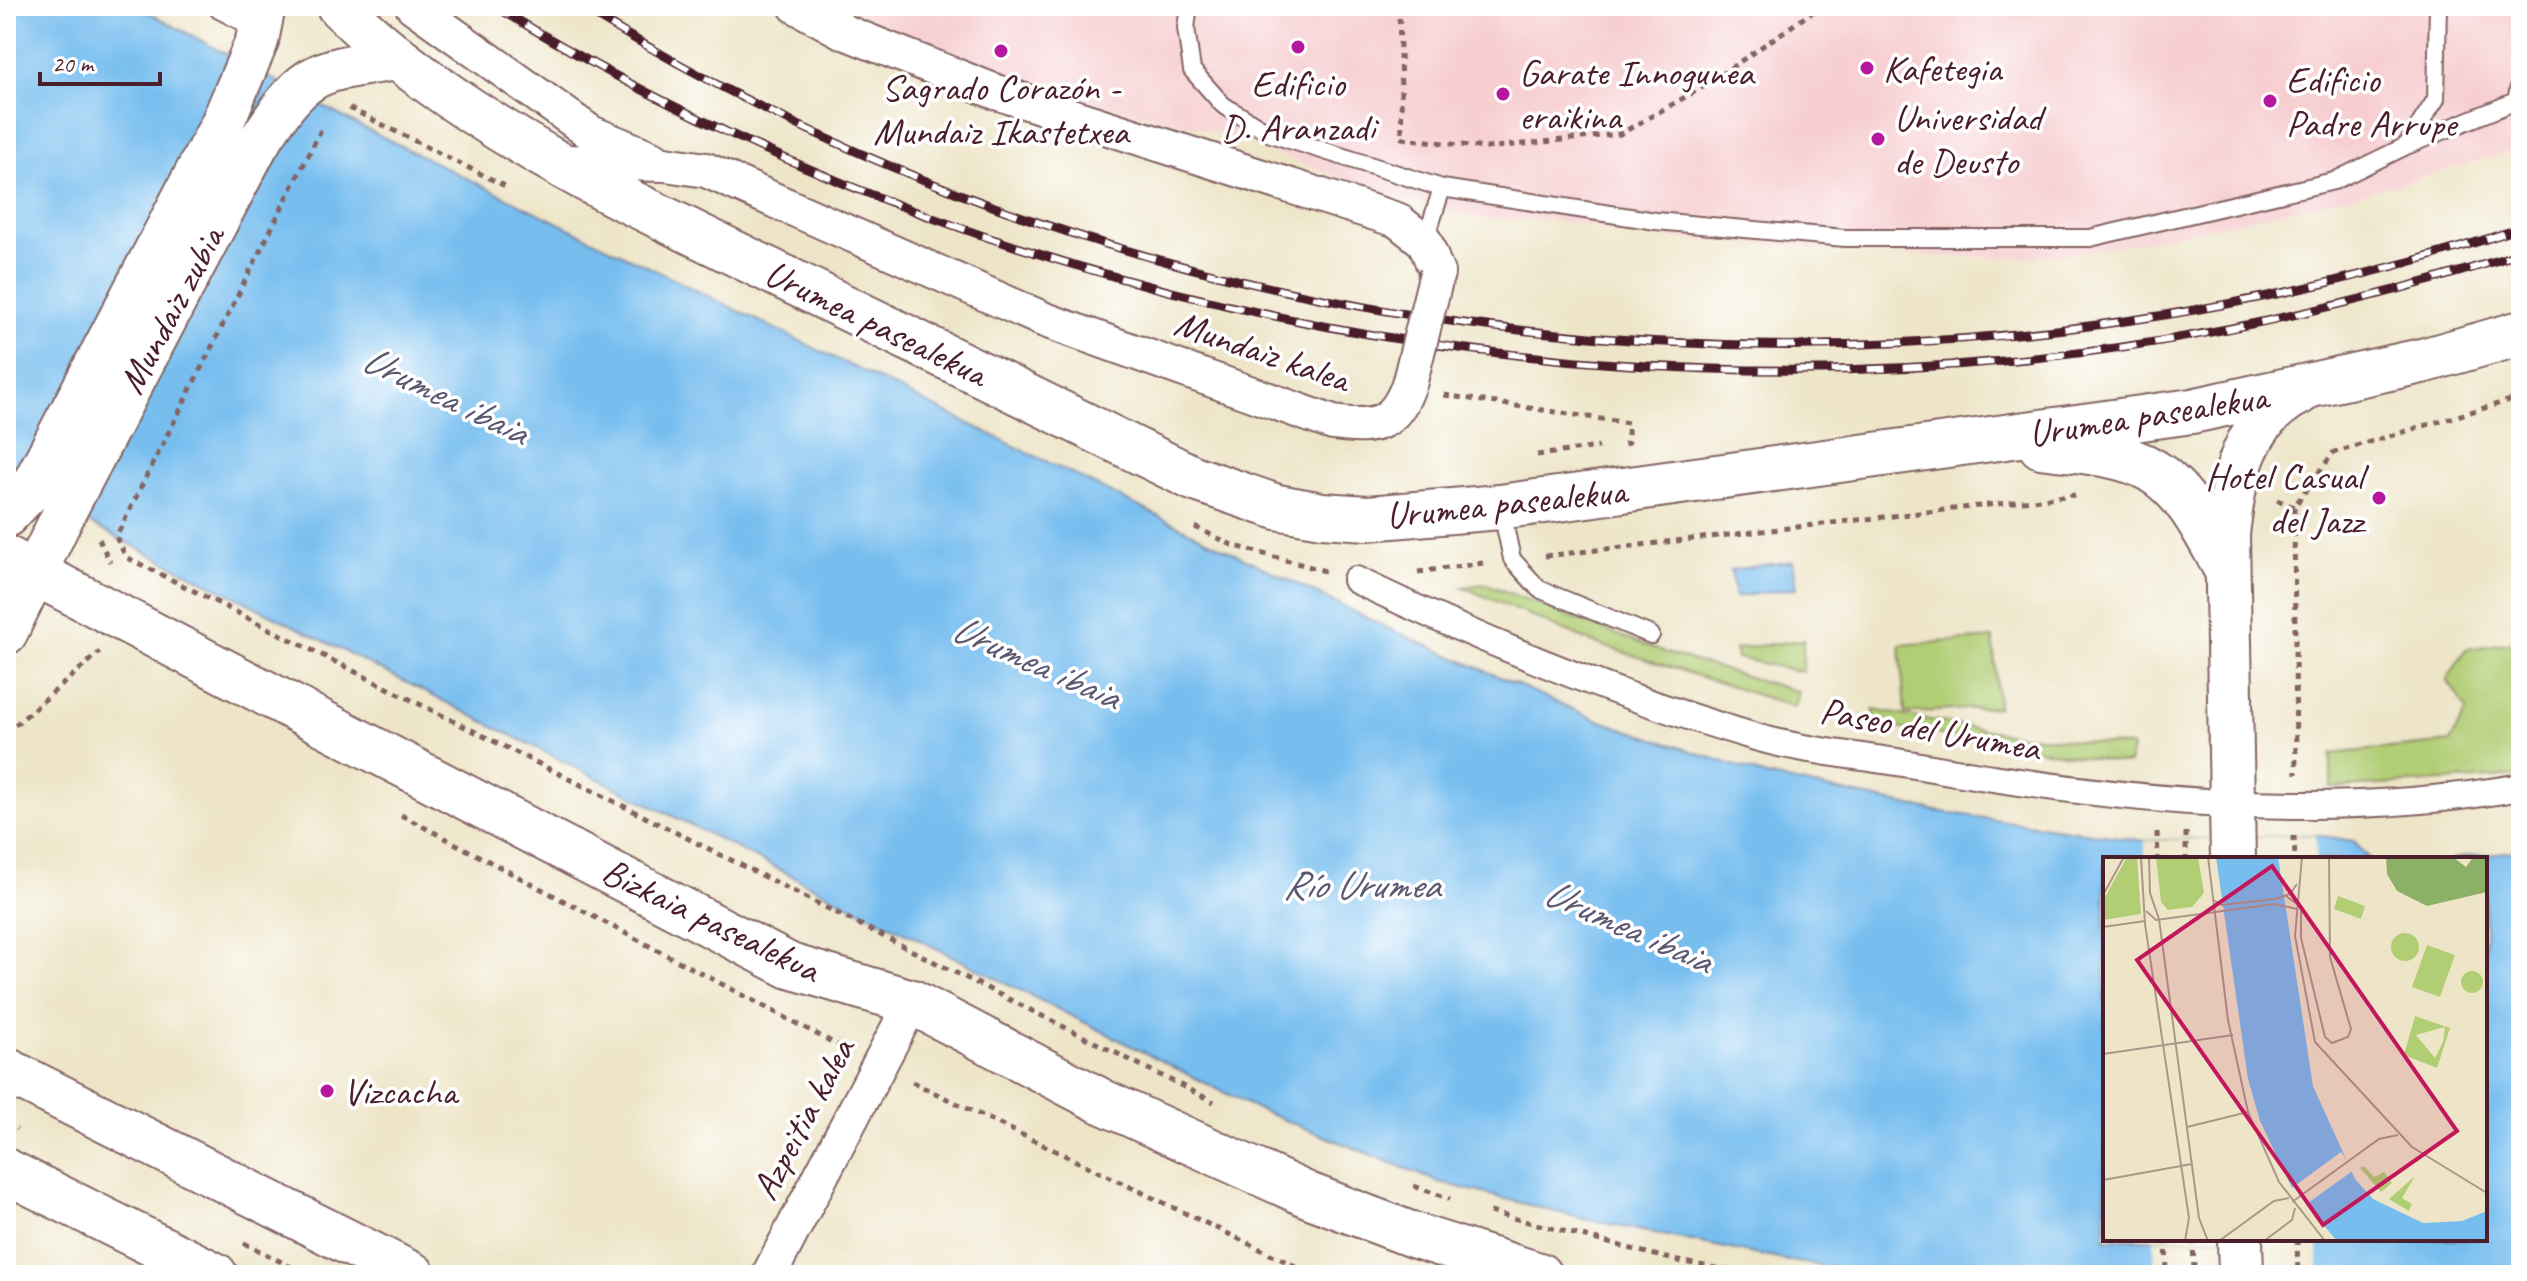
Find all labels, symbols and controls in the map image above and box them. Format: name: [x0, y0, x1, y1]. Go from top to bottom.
scale bar: [40, 36, 160, 86]
marker: Edificio D. Aranzadi: [1289, 38, 1307, 56]
marker: Sagrado Corazón - Mundaiz Ikastetxea: [992, 42, 1010, 60]
place label: Kafetegia: [1883, 45, 2004, 92]
text: 20 m: [52, 49, 95, 79]
place label: Garate Innogunea eraikina: [1519, 49, 1756, 140]
place label: Edificio Padre Arrupe: [2286, 56, 2459, 147]
marker: Kafetegia: [1858, 59, 1876, 77]
place label: Edificio D. Aranzadi: [1221, 60, 1380, 151]
place label: Sagrado Corazón - Mundaiz Ikastetxea: [873, 64, 1131, 155]
marker: Garate Innogunea eraikina: [1494, 85, 1512, 103]
marker: Edificio Padre Arrupe: [2261, 92, 2279, 110]
place label: Universidad de Deusto: [1894, 94, 2047, 185]
marker: Universidad de Deusto: [1869, 130, 1887, 148]
street label: Mundaiz zubia: [108, 216, 236, 401]
street label: Urumea pasealekua: [757, 249, 998, 398]
street label: Mundaiz kalea: [1169, 299, 1359, 404]
water label: Urumea ibaia: [354, 333, 539, 458]
street label: Urumea pasealekua: [2025, 372, 2274, 457]
place label: Hotel Casual del Jazz: [2205, 453, 2370, 544]
street label: Urumea pasealekua: [1384, 467, 1632, 539]
marker: Hotel Casual del Jazz: [2370, 489, 2388, 507]
water label: Urumea ibaia: [944, 603, 1131, 723]
street label: Paseo del Urumea: [1817, 687, 2046, 772]
street label: Bizkaia pasealekua: [595, 847, 830, 994]
inset map: [2103, 857, 2487, 1241]
water label: Río Urumea: [1283, 860, 1443, 910]
water label: Urumea ibaia: [1536, 867, 1723, 987]
street label: Azpeitia kalea: [741, 1028, 866, 1208]
place label: Vizcacha: [343, 1068, 460, 1115]
marker: Vizcacha: [318, 1082, 336, 1100]

